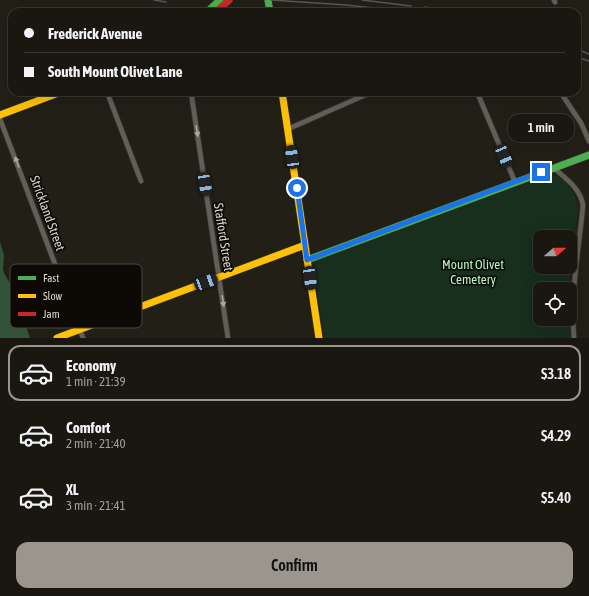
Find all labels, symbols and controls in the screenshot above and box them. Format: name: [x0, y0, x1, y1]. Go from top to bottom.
text: Frederick Avenue: [48, 25, 142, 42]
text: South Mount Olivet Lane: [48, 63, 183, 80]
callout: 1 min: [508, 114, 574, 142]
text: 1 min: [528, 120, 554, 135]
one-way arrow: [194, 124, 200, 137]
car: [494, 143, 514, 169]
car: [284, 144, 300, 170]
one-way arrow: [13, 155, 19, 167]
route end: [532, 163, 550, 181]
car: [197, 171, 213, 197]
street label: Strickland Street: [27, 174, 68, 253]
route start: [288, 179, 306, 197]
street label: Stafford Street: [211, 202, 236, 272]
north arrow: [533, 230, 577, 274]
map controls: [533, 230, 577, 326]
park label: Mount Olivet Cemetery: [442, 257, 504, 287]
legend: [10, 264, 142, 328]
car: [302, 265, 318, 291]
text: Fast: [43, 272, 59, 284]
car: [193, 272, 219, 292]
button: locate: [533, 282, 577, 326]
text: Slow: [43, 290, 62, 302]
one-way arrow: [220, 295, 226, 307]
text: Jam: [43, 308, 60, 320]
icon: car: [18, 355, 54, 391]
text: Economy: [66, 357, 116, 374]
text: $3.18: [541, 365, 571, 382]
text: 1 min · 21:39: [66, 374, 126, 389]
icon: car: [18, 417, 54, 453]
text: Comfort: [66, 419, 110, 436]
text: $4.29: [541, 427, 571, 444]
text: 2 min · 21:40: [66, 436, 126, 451]
icon: car: [18, 479, 54, 515]
text: XL: [66, 481, 79, 498]
text: $5.40: [541, 489, 571, 506]
text: 3 min · 21:41: [66, 498, 126, 513]
button: Confirm: [16, 542, 573, 588]

